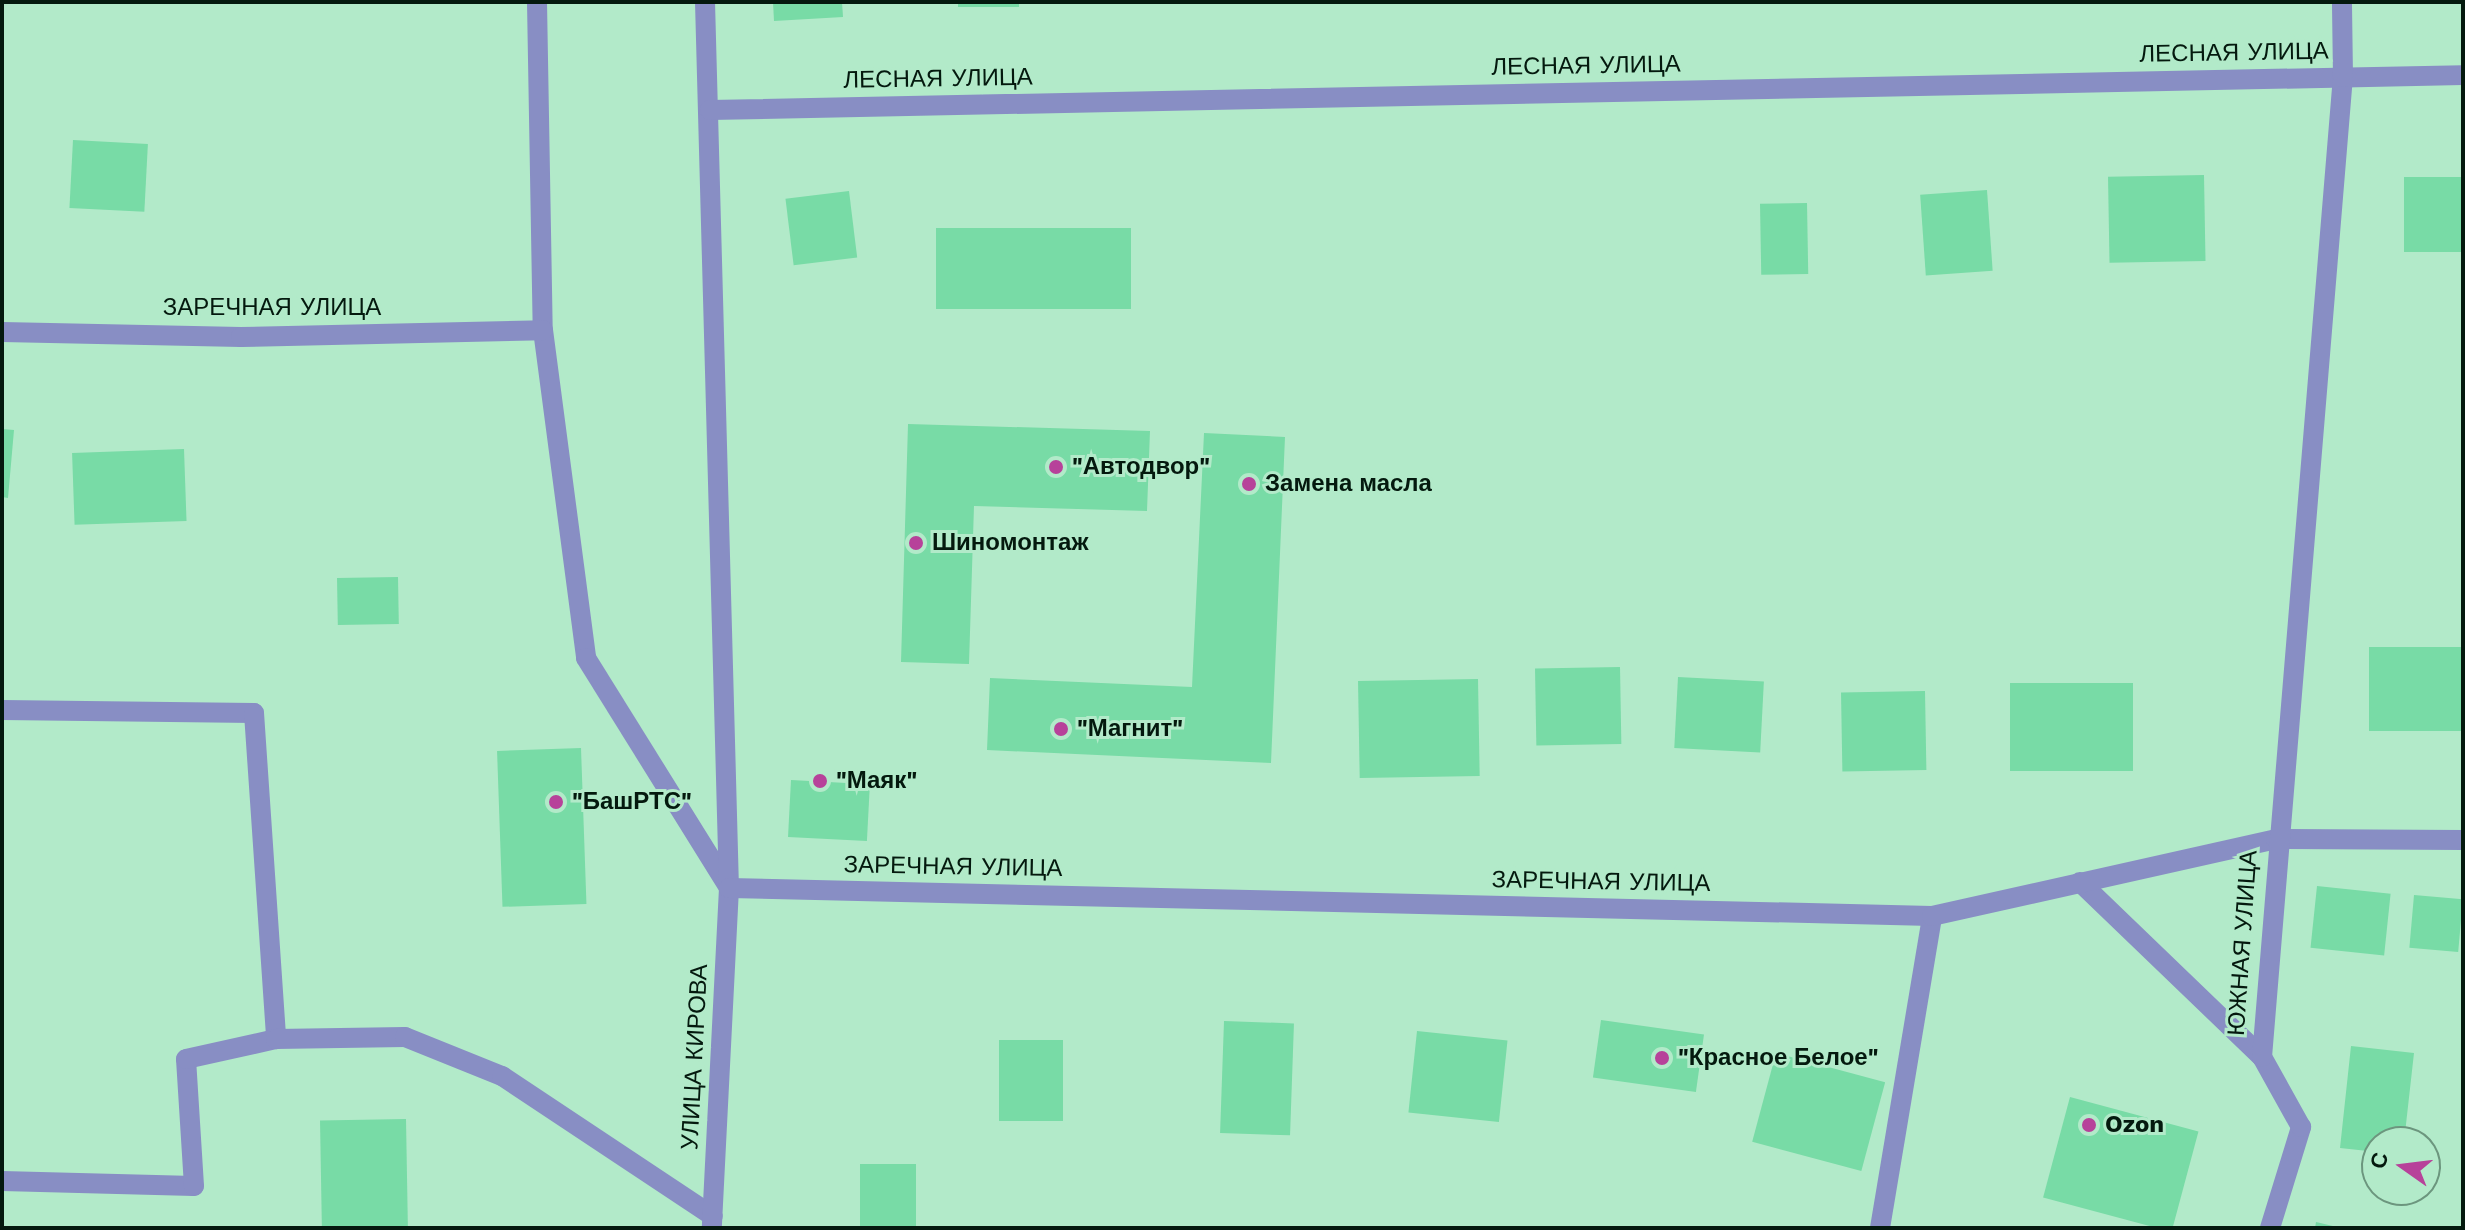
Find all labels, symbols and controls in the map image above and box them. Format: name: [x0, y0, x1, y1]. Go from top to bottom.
street label: ЛЕСНАЯ УЛИЦА: [2139, 37, 2329, 69]
street label: ЛЕСНАЯ УЛИЦА: [1491, 50, 1681, 82]
street label: ЛЕСНАЯ УЛИЦА: [843, 63, 1033, 95]
street label: ЗАРЕЧНАЯ УЛИЦА: [163, 294, 381, 322]
place label: "Автодвор": [1072, 453, 1210, 481]
marker: "Автодвор": [1047, 458, 1065, 476]
place label: Замена масла: [1265, 470, 1432, 498]
marker: Замена масла: [1240, 475, 1258, 493]
place label: Шиномонтаж: [932, 529, 1088, 557]
marker: Шиномонтаж: [907, 534, 925, 552]
place label: "Магнит": [1077, 715, 1183, 743]
marker: "Магнит": [1052, 720, 1070, 738]
place label: "Маяк": [836, 767, 917, 795]
marker: "Маяк": [811, 772, 829, 790]
place label: "БашРТС": [572, 788, 692, 816]
marker: "БашРТС": [547, 793, 565, 811]
street label: ЮЖНАЯ УЛИЦА: [2222, 849, 2264, 1037]
street label: ЗАРЕЧНАЯ УЛИЦА: [843, 851, 1063, 883]
street label: ЗАРЕЧНАЯ УЛИЦА: [1491, 866, 1711, 898]
street label: УЛИЦА КИРОВА: [676, 963, 714, 1151]
place label: "Красное Белое": [1678, 1044, 1878, 1072]
marker: "Красное Белое": [1653, 1049, 1671, 1067]
place label: Ozon: [2105, 1111, 2164, 1139]
marker: Ozon: [2080, 1116, 2098, 1134]
north arrow: [2361, 1126, 2441, 1206]
text: С: [2365, 1150, 2393, 1171]

